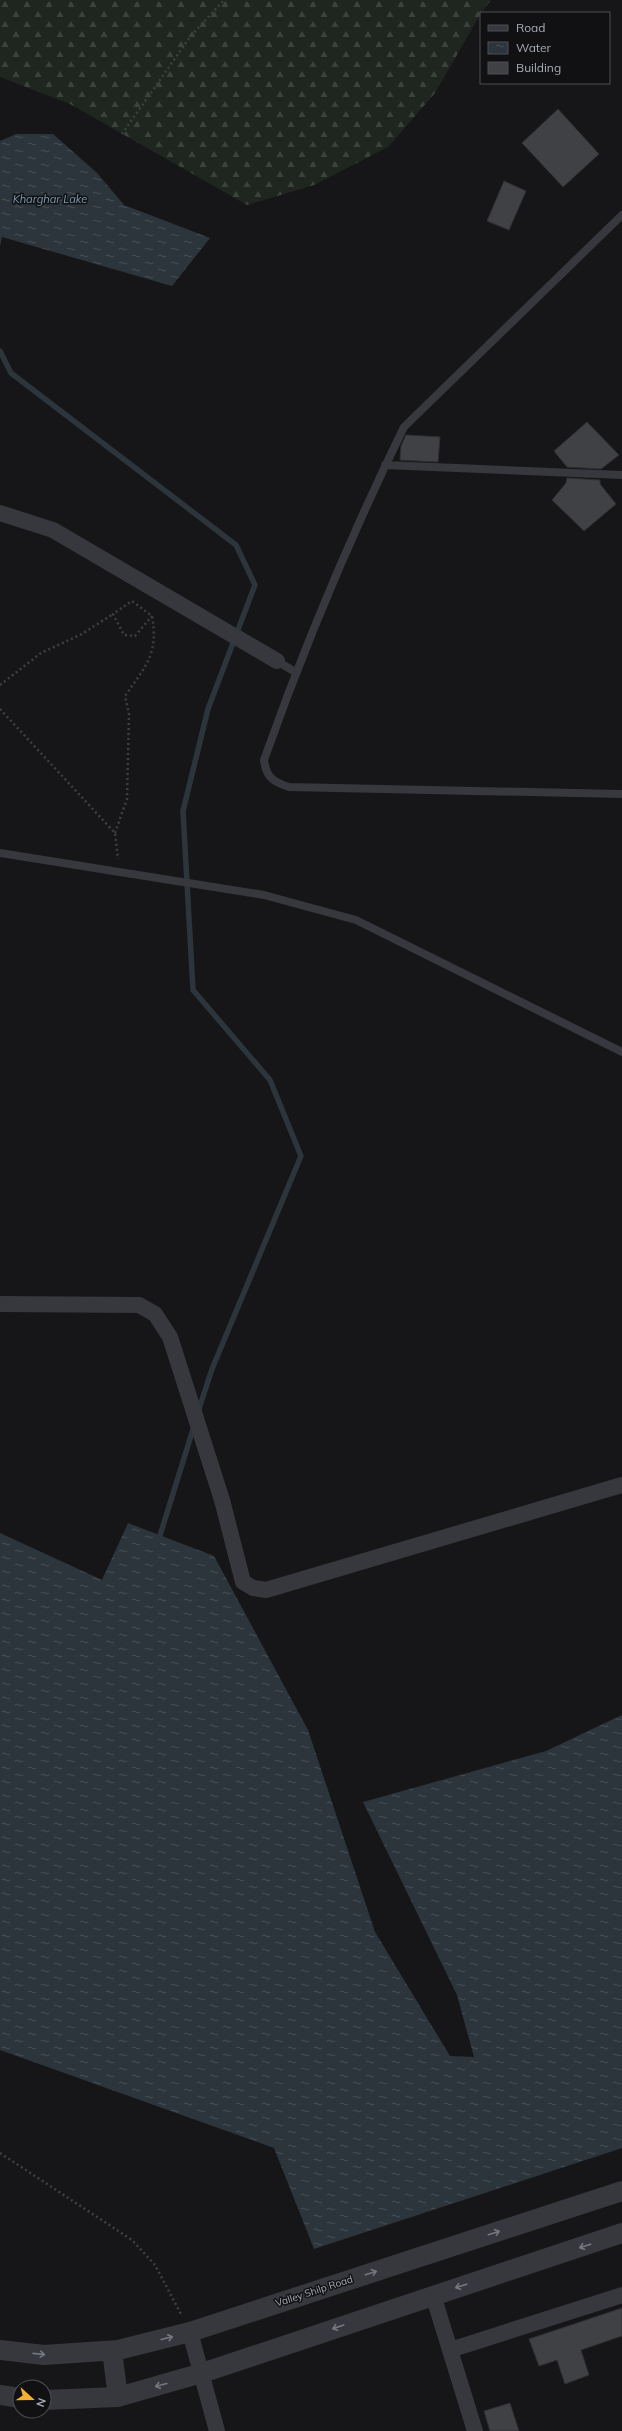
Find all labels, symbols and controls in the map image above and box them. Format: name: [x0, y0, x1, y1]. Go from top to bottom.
legend: [480, 12, 610, 84]
text: Road: [516, 20, 545, 35]
text: Water: [516, 40, 552, 55]
text: Building: [516, 60, 561, 75]
water label: Kharghar Lake: [13, 192, 87, 206]
one-way arrow: [488, 2228, 500, 2236]
one-way arrow: [579, 2242, 591, 2250]
one-way arrow: [364, 2269, 377, 2276]
street label: Valley Shilp Road: [274, 2272, 354, 2310]
one-way arrow: [455, 2283, 468, 2290]
one-way arrow: [333, 2324, 345, 2332]
one-way arrow: [160, 2333, 173, 2341]
one-way arrow: [32, 2350, 45, 2358]
north arrow: [12, 2379, 52, 2419]
one-way arrow: [155, 2382, 168, 2389]
text: N: [33, 2396, 49, 2409]

